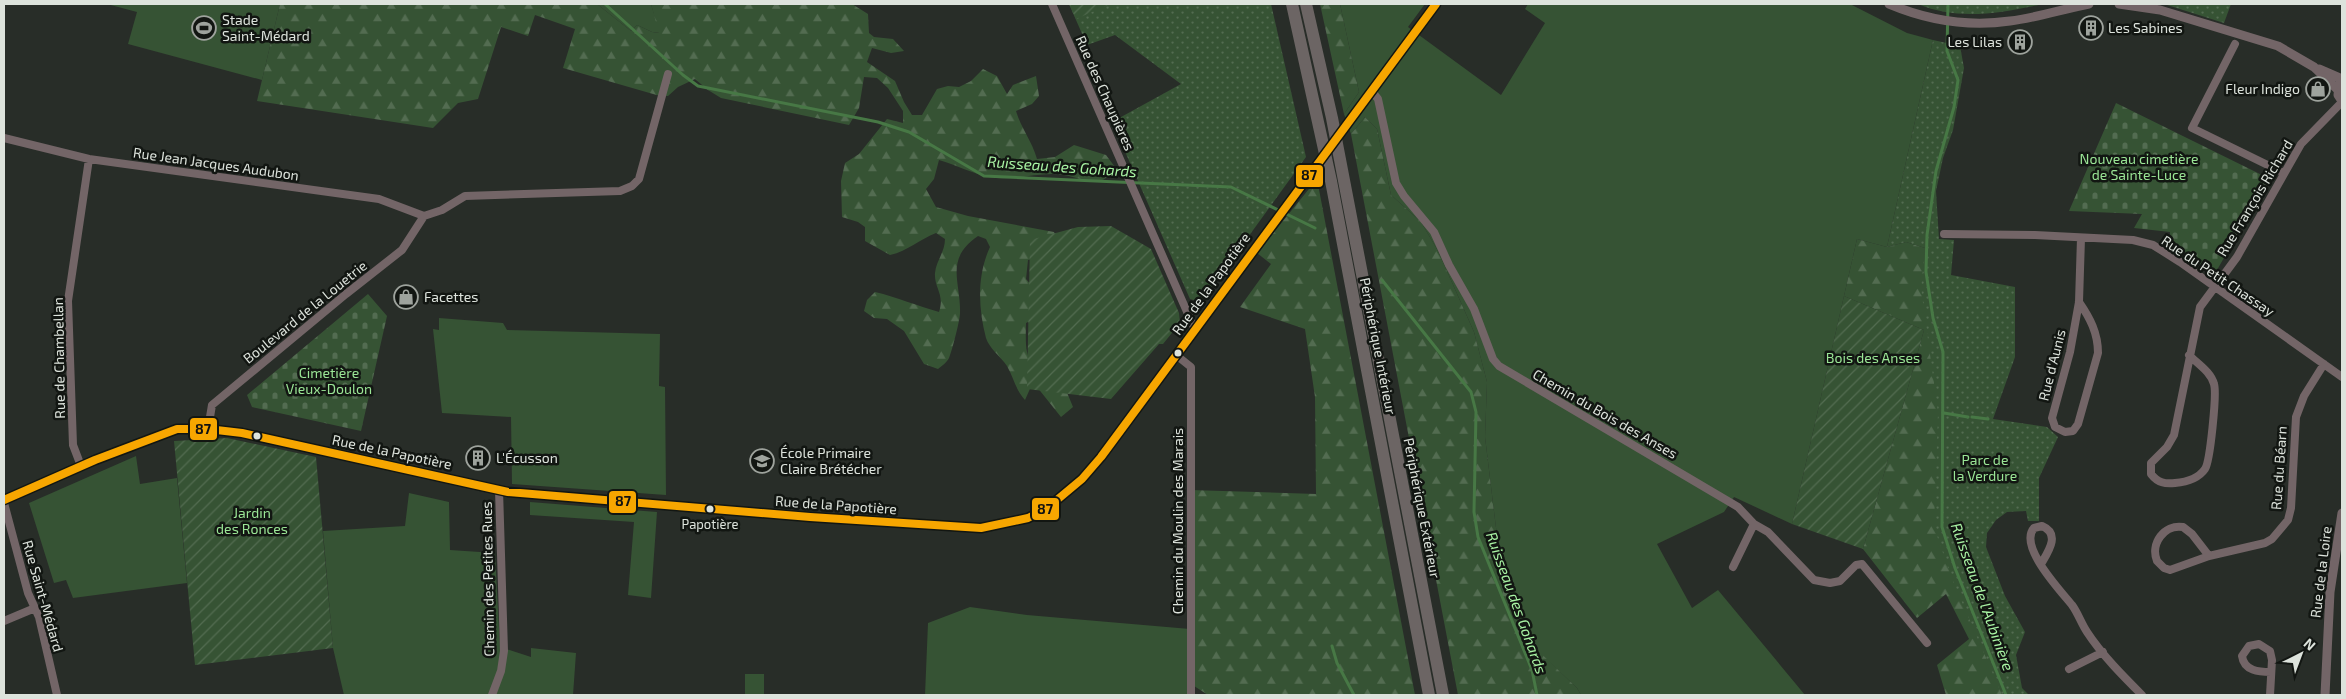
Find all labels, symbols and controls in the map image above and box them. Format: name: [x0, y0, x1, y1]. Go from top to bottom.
place label: Stade Saint-Médard: [222, 11, 310, 44]
sports icon: Stade Saint-Médard: [191, 15, 217, 41]
building icon: Les Sabines: [2078, 15, 2104, 41]
place label: Les Sabines: [2108, 19, 2183, 36]
building icon: Les Lilas: [2007, 29, 2033, 55]
street label: Rue des Chaupières: [1072, 33, 1138, 153]
place label: Les Lilas: [1947, 33, 2002, 50]
shop icon: Fleur Indigo: [2305, 76, 2331, 102]
place label: Fleur Indigo: [2225, 80, 2300, 97]
street label: Rue François Richard: [2213, 136, 2297, 260]
street label: Rue Jean Jacques Audubon: [132, 143, 300, 184]
park label: Nouveau cimetière de Sainte-Luce: [2080, 150, 2198, 183]
water label: Ruisseau des Gohards: [987, 152, 1138, 180]
line badge: 87: [1295, 164, 1324, 188]
text: 87: [1301, 166, 1318, 183]
street label: Rue de la Papotière: [1168, 229, 1253, 338]
street label: Rue du Petit Chassay: [2159, 232, 2278, 320]
street label: Boulevard de la Louetrie: [239, 257, 370, 367]
street label: Périphérique Intérieur: [1357, 276, 1400, 416]
shop icon: Facettes: [393, 284, 419, 310]
place label: Facettes: [424, 288, 478, 305]
street label: Rue de Chambellan: [49, 297, 68, 419]
street label: Rue d'Aunis: [2034, 327, 2069, 402]
unlabelled marker: [1173, 348, 1183, 358]
park label: Bois des Anses: [1826, 349, 1920, 366]
park label: Cimetière Vieux-Doulon: [286, 364, 372, 397]
street label: Chemin du Bois des Anses: [1530, 365, 1681, 462]
line badge: 87: [189, 417, 218, 441]
text: 87: [195, 420, 212, 437]
street label: Rue du Béarn: [2267, 425, 2290, 510]
street label: Chemin du Moulin des Marais: [1169, 428, 1186, 614]
unlabelled marker: [252, 431, 262, 441]
street label: Rue de la Papotière: [331, 431, 454, 473]
street label: Périphérique Extérieur: [1401, 436, 1445, 580]
place label: École Primaire Claire Brétécher: [780, 444, 882, 477]
building icon: L'Écusson: [465, 445, 491, 471]
school or university icon: École Primaire Claire Brétécher: [749, 448, 775, 474]
place label: L'Écusson: [496, 449, 558, 466]
park label: Parc de la Verdure: [1953, 451, 2017, 484]
line badge: 87: [608, 490, 637, 514]
text: 87: [615, 492, 632, 509]
street label: Rue de la Papotière: [775, 492, 898, 517]
line badge: 87: [1031, 497, 1060, 521]
text: 87: [1037, 500, 1054, 517]
street label: Chemin des Petites Rues: [478, 501, 497, 657]
park label: Jardin des Ronces: [216, 504, 288, 537]
marker: Papotière: [705, 504, 715, 514]
place label: Papotière: [682, 516, 738, 532]
water label: Ruisseau de l'Aubinière: [1948, 520, 2018, 673]
street label: Rue de la Loire: [2306, 525, 2335, 619]
water label: Ruisseau des Gohards: [1483, 529, 1551, 677]
street label: Rue Saint-Médard: [19, 538, 68, 653]
north arrow: [2276, 629, 2326, 679]
text: N: [2301, 634, 2319, 654]

